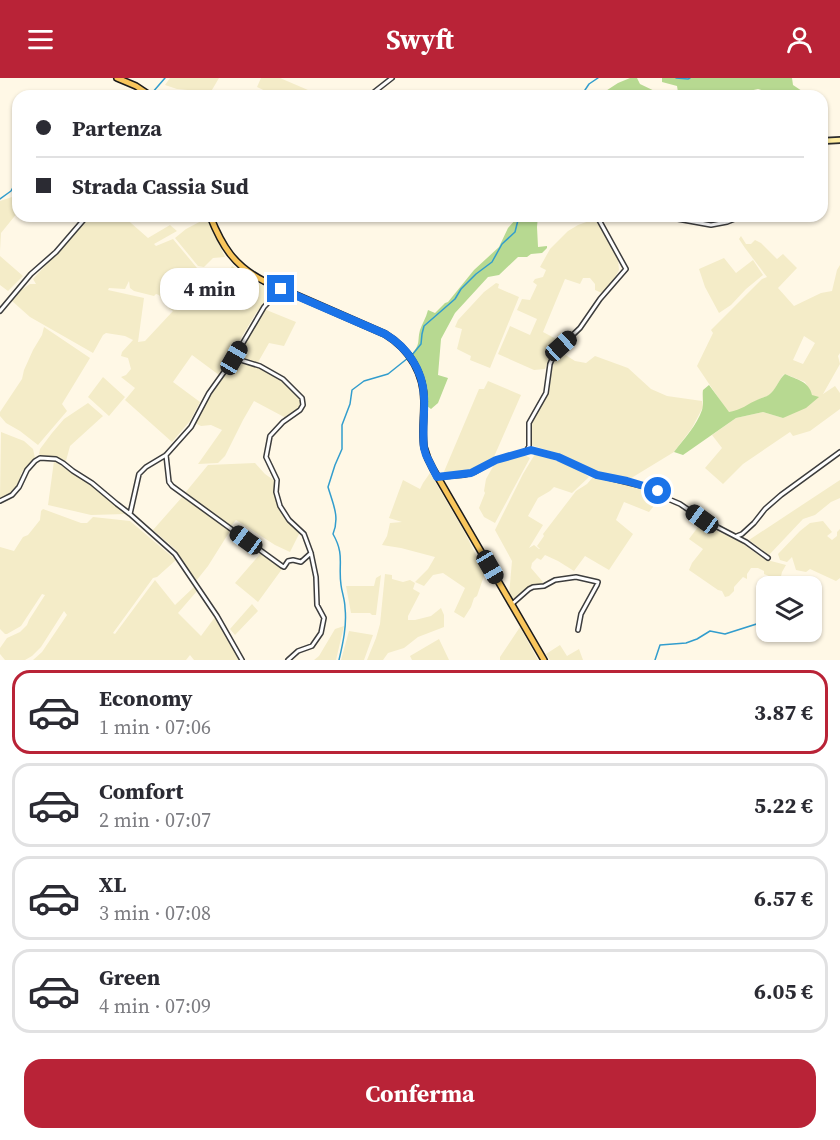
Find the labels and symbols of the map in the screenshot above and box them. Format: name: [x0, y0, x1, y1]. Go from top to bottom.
callout: 4 min: [161, 268, 260, 310]
route end: [267, 275, 294, 302]
car: [542, 327, 580, 365]
car: [217, 338, 251, 378]
route start: [644, 477, 671, 504]
car: [682, 501, 722, 537]
car: [226, 522, 266, 558]
car: [473, 547, 507, 587]

